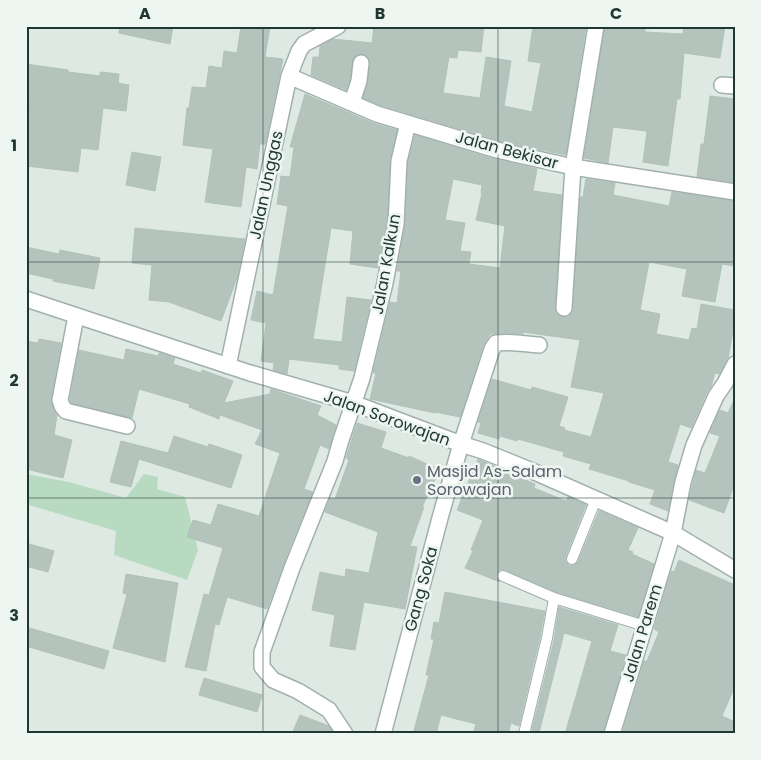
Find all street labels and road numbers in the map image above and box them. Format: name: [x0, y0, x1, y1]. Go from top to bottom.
street label: Jalan Bekisar: [453, 125, 561, 175]
street label: Jalan Unggas: [243, 129, 289, 241]
street label: Jalan Kalkun: [366, 212, 406, 316]
street label: Jalan Sorowajan: [320, 384, 454, 452]
street label: Gang Soka: [399, 544, 443, 634]
street label: Jalan Parem: [616, 581, 668, 685]

